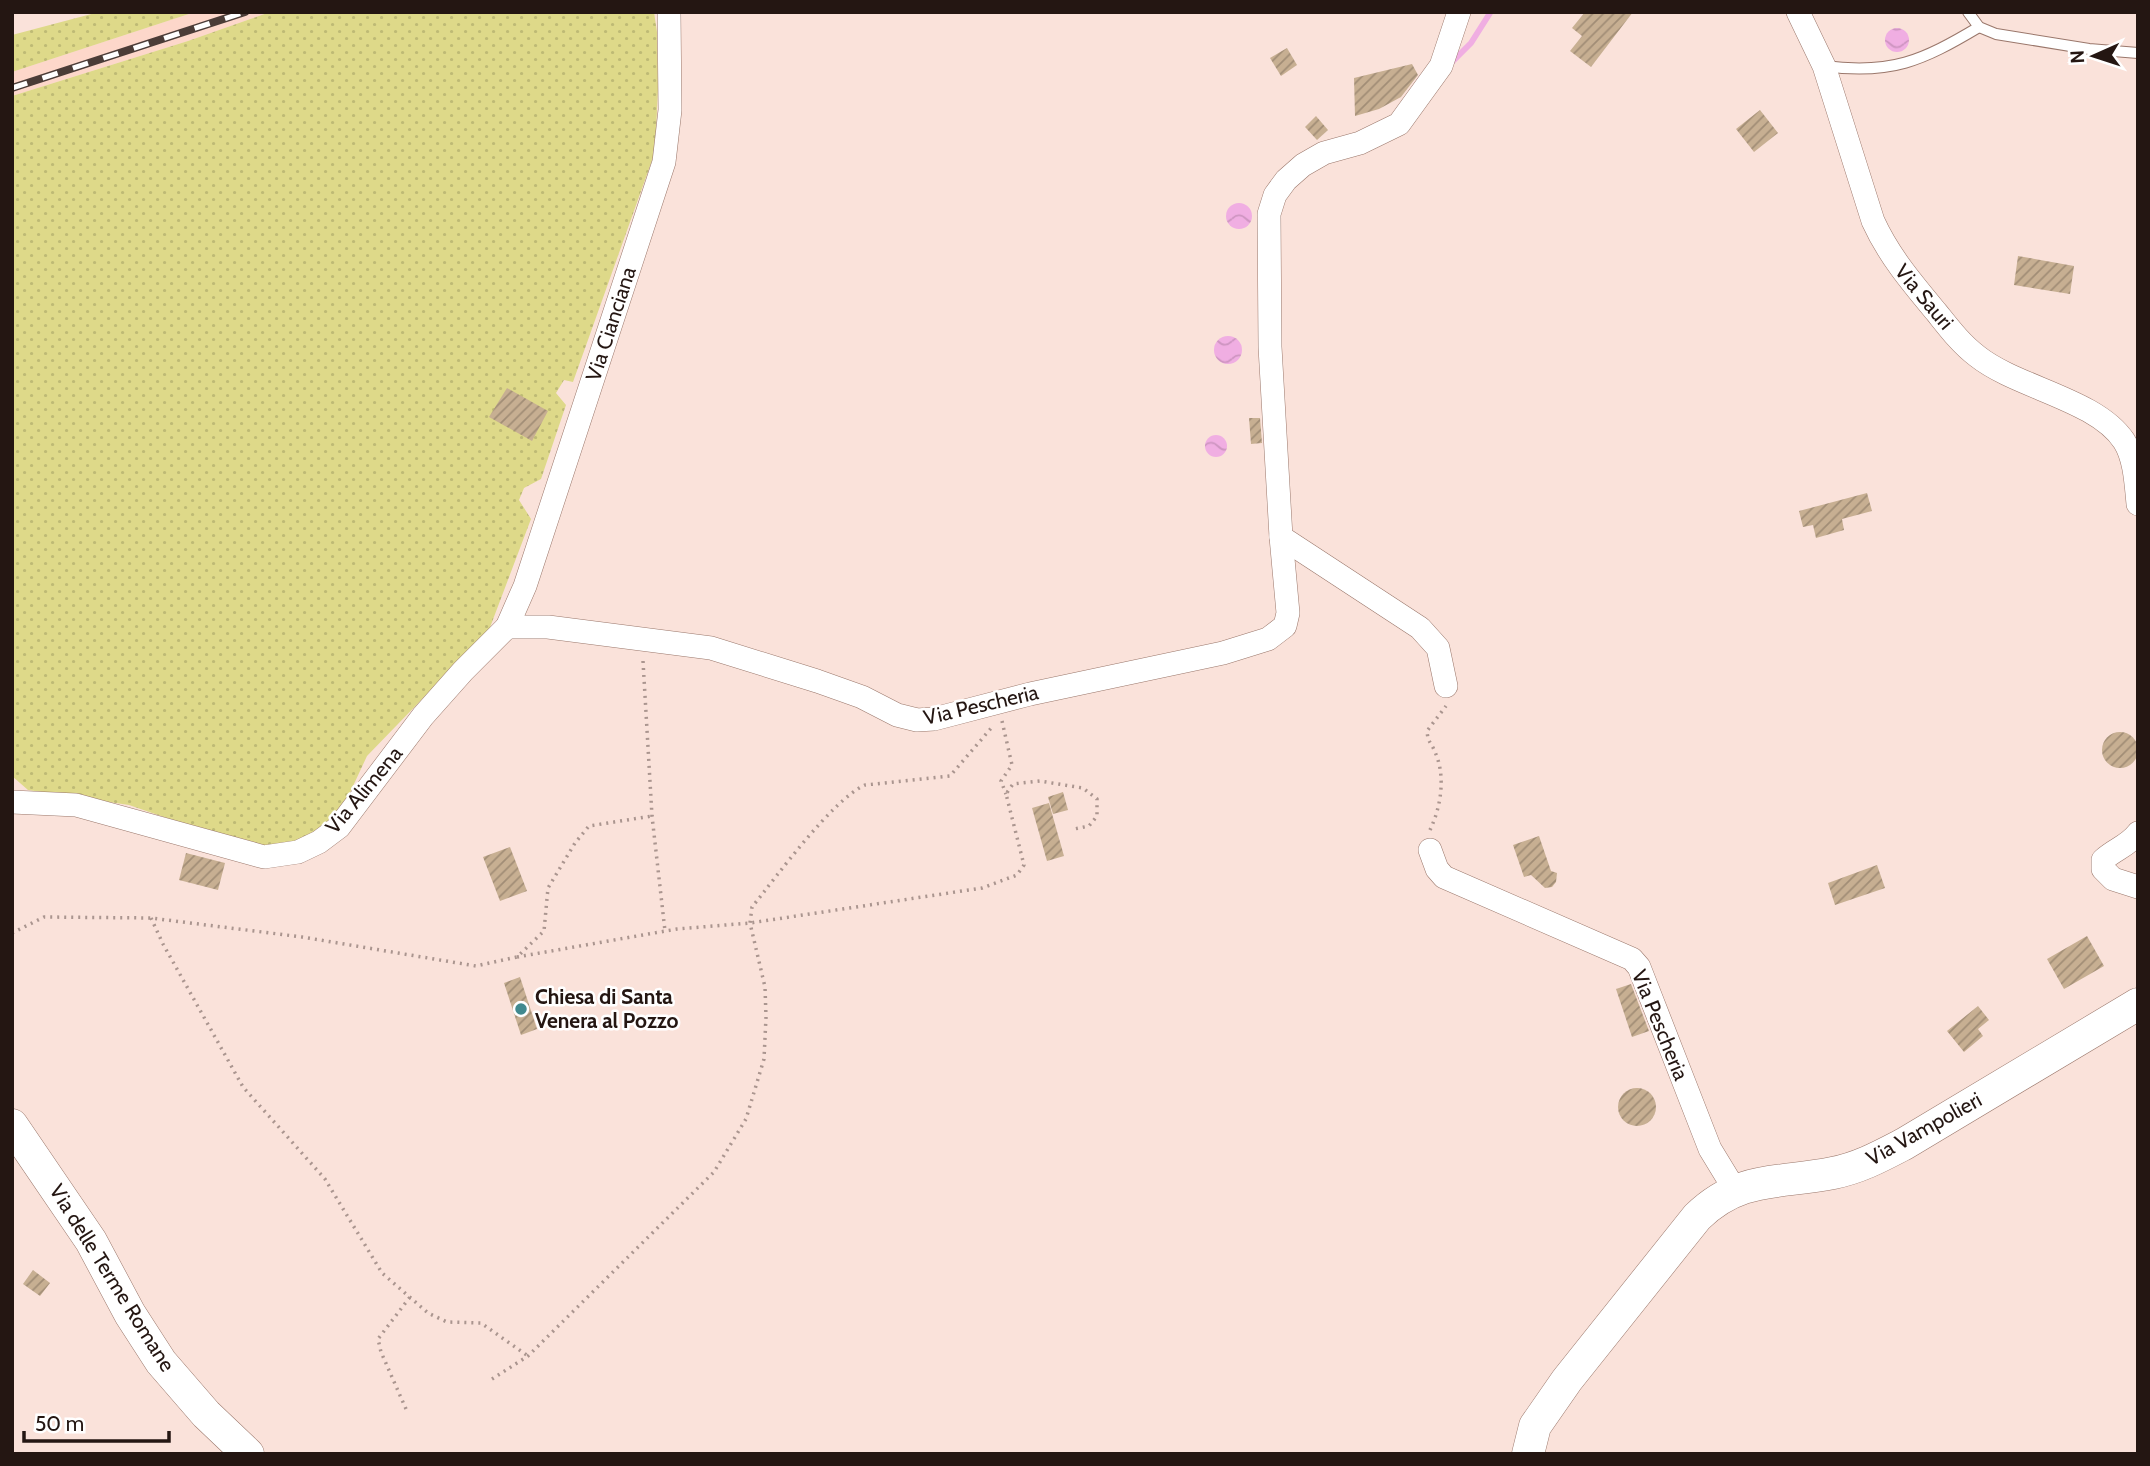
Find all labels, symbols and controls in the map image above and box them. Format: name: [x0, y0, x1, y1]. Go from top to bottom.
north arrow: [2059, 21, 2129, 91]
text: N: [2066, 50, 2089, 64]
street label: Via Sauri: [1890, 259, 1959, 334]
street label: Via Cianciana: [580, 264, 641, 384]
street label: Via Pescheria: [921, 679, 1041, 730]
street label: Via Alimena: [320, 741, 407, 838]
street label: Via Pescheria: [1627, 966, 1694, 1084]
place label: Chiesa di Santa Venera al Pozzo: [535, 984, 679, 1033]
marker: Chiesa di Santa Venera al Pozzo: [513, 1001, 529, 1017]
street label: Via Vampolieri: [1862, 1087, 1986, 1171]
street label: Via delle Terme Romane: [45, 1179, 180, 1376]
scale bar: [24, 1400, 170, 1444]
text: 50 m: [35, 1411, 84, 1436]

